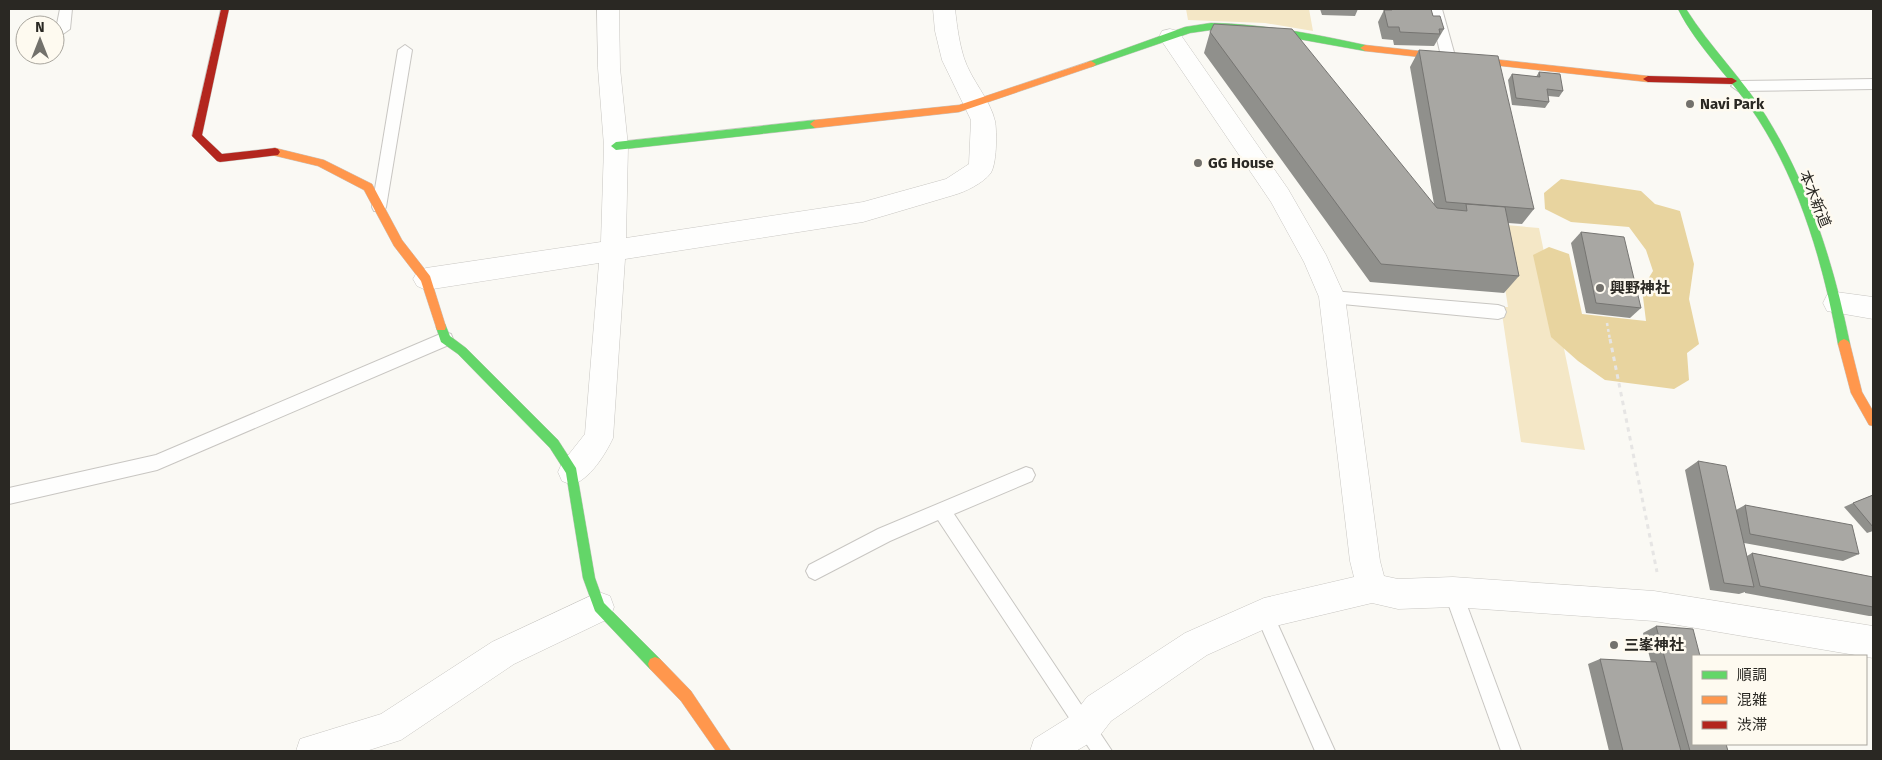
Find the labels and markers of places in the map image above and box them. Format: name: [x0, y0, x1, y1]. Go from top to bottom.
place label: Navi Park: [1700, 95, 1765, 113]
marker: Navi Park: [1684, 98, 1696, 110]
place label: GG House: [1208, 154, 1274, 172]
marker: GG House: [1192, 157, 1204, 169]
place label: 興野神社: [1610, 279, 1670, 297]
marker: 興野神社: [1594, 282, 1606, 294]
place label: 三峯神社: [1624, 636, 1684, 654]
marker: 三峯神社: [1608, 639, 1620, 651]

